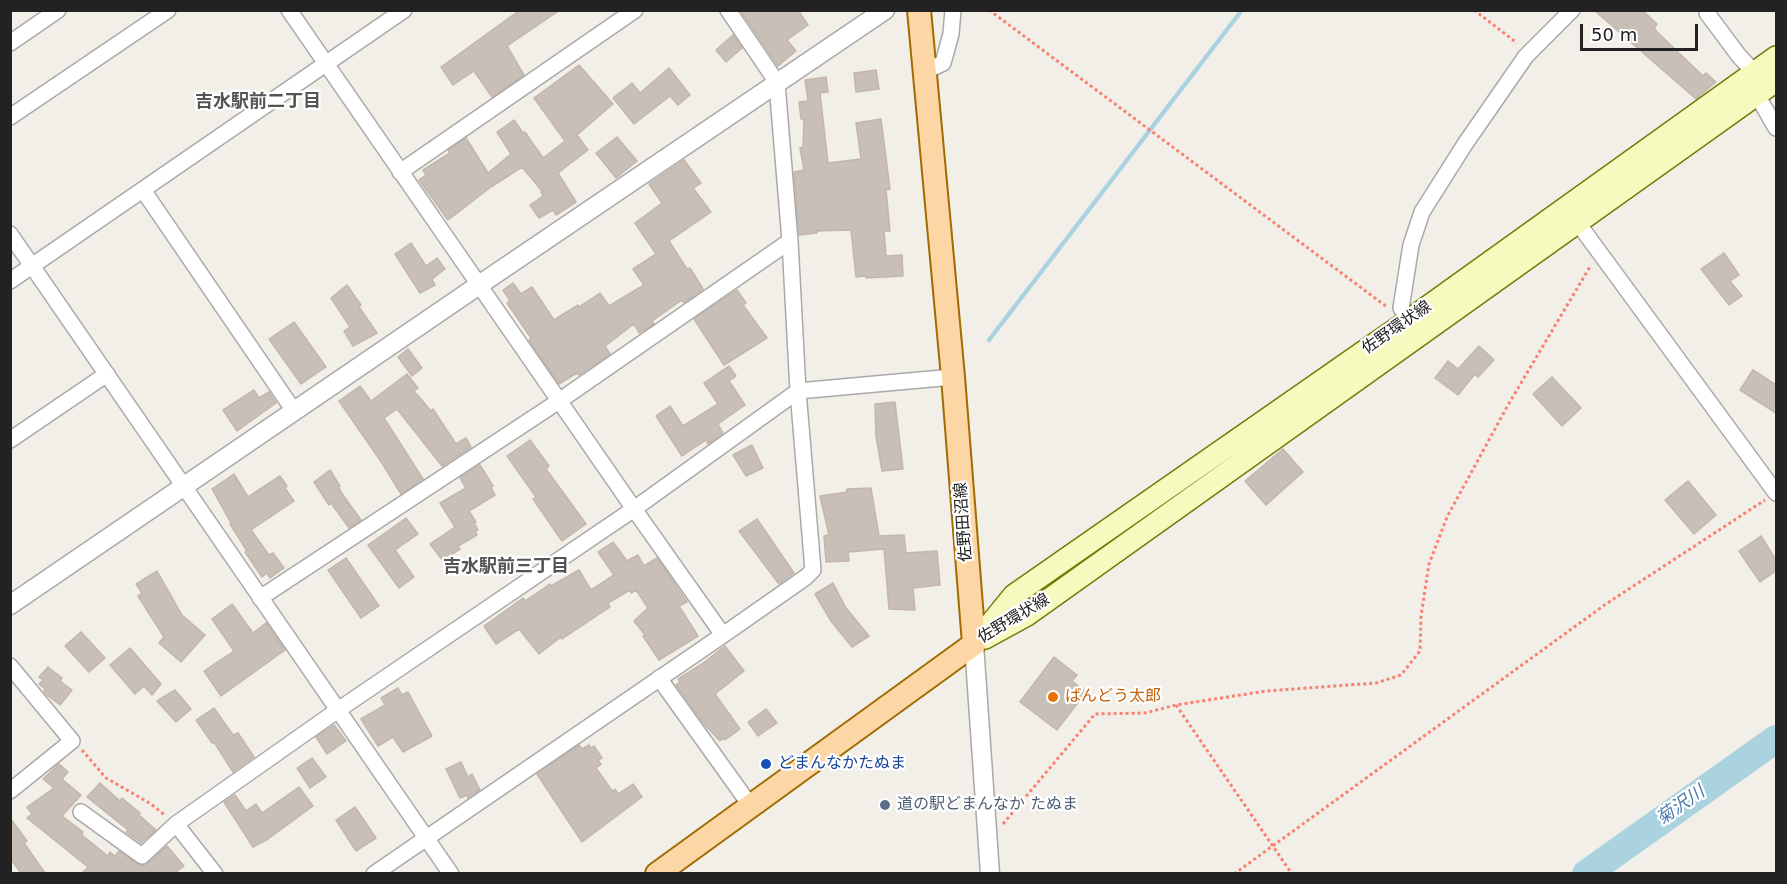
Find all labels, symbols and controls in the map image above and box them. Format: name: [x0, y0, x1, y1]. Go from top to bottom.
scale bar: [1583, 12, 1702, 50]
text: 50 m: [1591, 24, 1637, 45]
district label: 吉水駅前二丁目: [195, 91, 321, 113]
street label: 佐野環状線: [1359, 297, 1435, 359]
street label: 佐野田沼線: [952, 481, 976, 563]
district label: 吉水駅前三丁目: [443, 556, 569, 578]
street label: 佐野環状線: [975, 590, 1053, 648]
place label: ばんどう太郎: [1065, 687, 1161, 707]
marker: ばんどう太郎: [1046, 690, 1060, 704]
place label: どまんなかたぬま: [778, 754, 906, 774]
marker: どまんなかたぬま: [759, 757, 773, 771]
water label: 菊沢川: [1653, 782, 1709, 830]
place label: 道の駅どまんなか たぬま: [897, 795, 1078, 815]
marker: 道の駅どまんなか たぬま: [878, 798, 892, 812]

